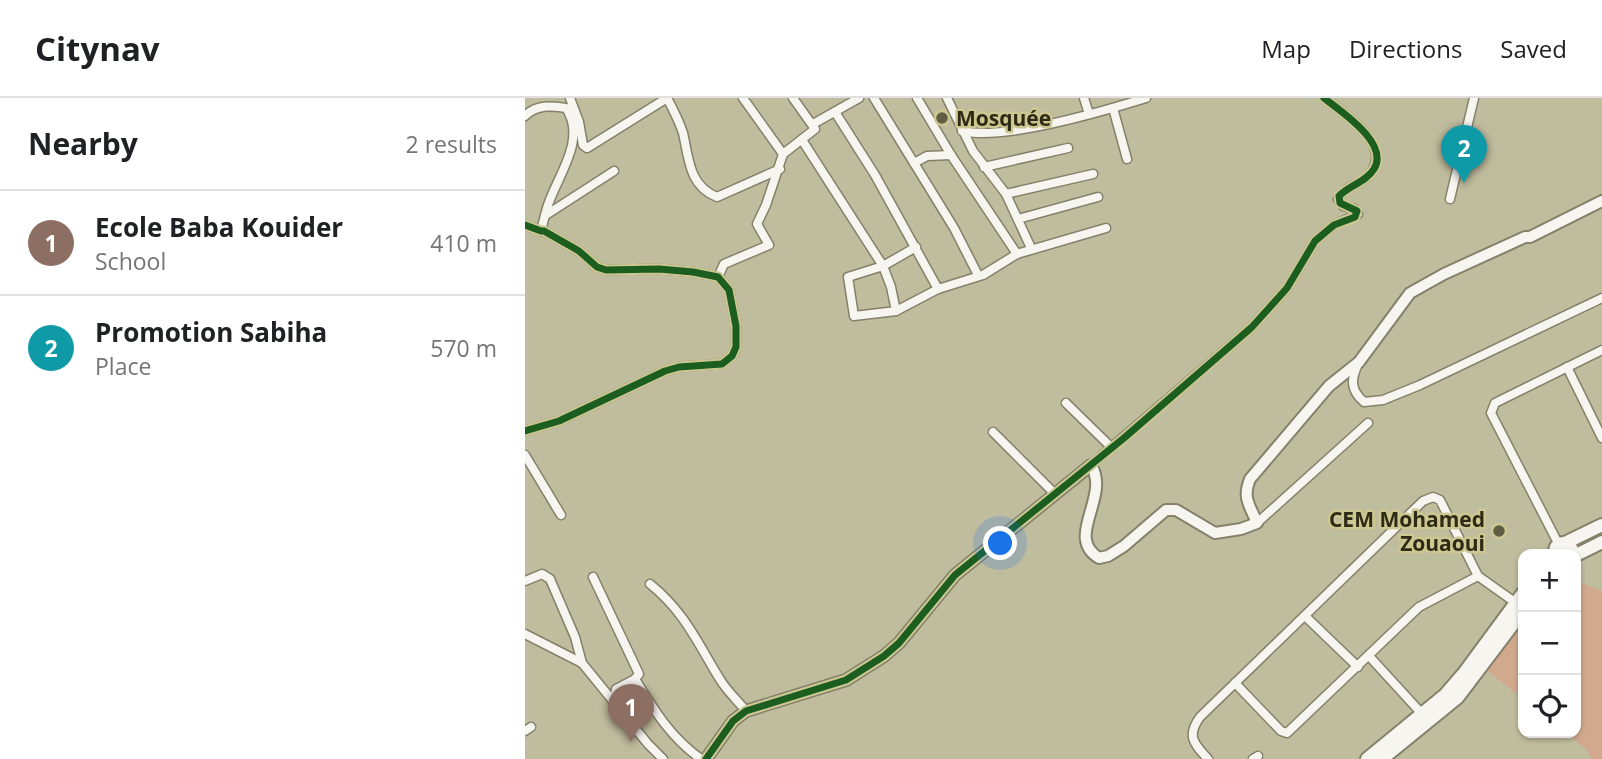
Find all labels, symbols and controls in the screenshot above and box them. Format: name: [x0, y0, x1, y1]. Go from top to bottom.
text: Citynav: [35, 26, 160, 71]
text: Map: [1261, 32, 1311, 65]
text: Directions: [1349, 32, 1462, 65]
text: Saved: [1500, 32, 1567, 65]
place label: Mosquée: [956, 104, 1051, 132]
marker: Mosquée: [934, 110, 950, 126]
text: Nearby: [28, 123, 138, 164]
pin: 2: [1441, 125, 1487, 183]
text: 2 results: [406, 128, 497, 160]
text: Ecole Baba Kouider: [95, 209, 343, 245]
text: 1: [44, 227, 58, 259]
text: 410 m: [430, 227, 497, 259]
text: School: [95, 245, 166, 277]
text: Promotion Sabiha: [95, 314, 327, 350]
text: 2: [44, 332, 58, 364]
text: 570 m: [430, 332, 497, 364]
text: Place: [95, 350, 151, 382]
place label: CEM Mohamed Zouaoui: [1329, 505, 1485, 557]
marker: CEM Mohamed Zouaoui: [1491, 523, 1507, 539]
your location: [983, 526, 1017, 560]
map controls: [1518, 549, 1581, 738]
button: +: [1518, 549, 1581, 612]
button: −: [1518, 612, 1581, 675]
button: locate: [1518, 675, 1581, 738]
pin: 1: [608, 684, 654, 742]

